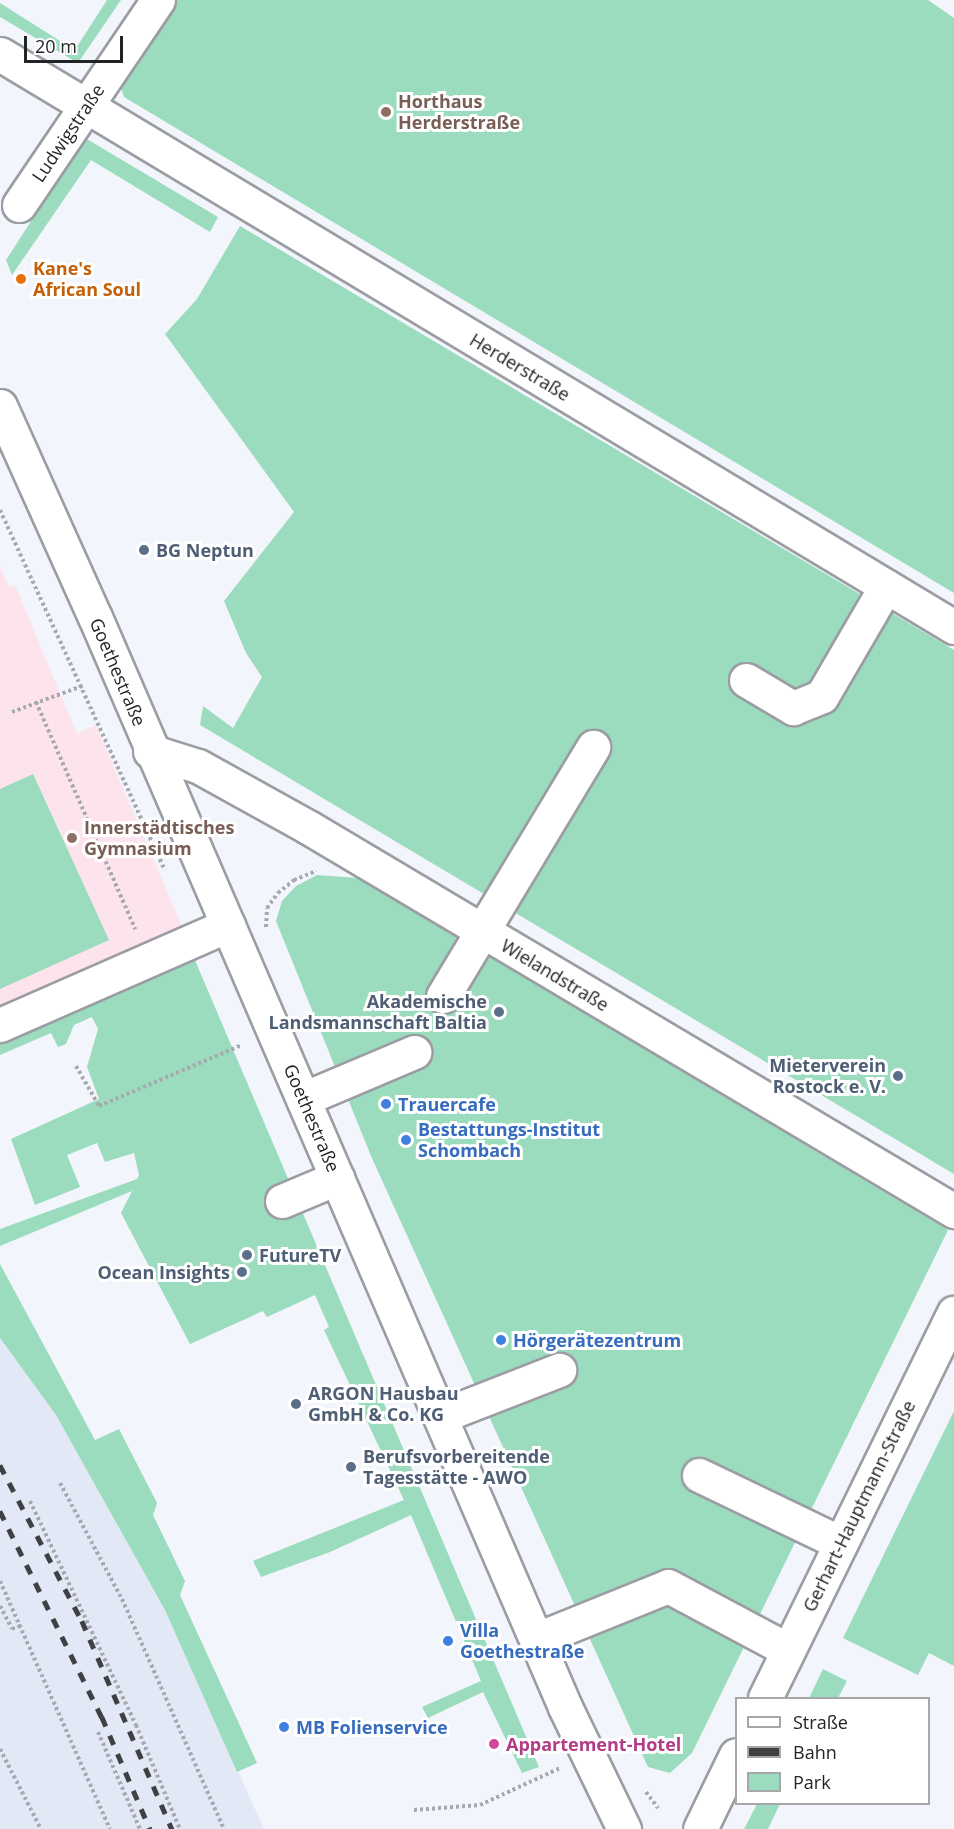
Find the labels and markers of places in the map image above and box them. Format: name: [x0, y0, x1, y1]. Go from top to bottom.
place label: Horthaus Herderstraße: [398, 91, 520, 134]
marker: Horthaus Herderstraße: [379, 105, 393, 119]
place label: Kane's African Soul: [33, 258, 141, 300]
marker: Kane's African Soul: [14, 272, 28, 286]
place label: BG Neptun: [156, 539, 254, 561]
marker: BG Neptun: [137, 543, 151, 557]
place label: Innerstädtisches Gymnasium: [84, 817, 234, 860]
marker: Innerstädtisches Gymnasium: [65, 831, 79, 845]
place label: Akademische Landsmannschaft Baltia: [269, 991, 487, 1034]
marker: Akademische Landsmannschaft Baltia: [492, 1005, 506, 1019]
place label: Mieterverein Rostock e. V.: [769, 1055, 886, 1098]
marker: Mieterverein Rostock e. V.: [891, 1069, 905, 1083]
place label: Trauercafe: [398, 1093, 496, 1115]
marker: Trauercafe: [379, 1097, 393, 1111]
place label: Bestattungs-Institut Schombach: [418, 1119, 600, 1162]
marker: Bestattungs-Institut Schombach: [399, 1133, 413, 1147]
place label: FutureTV: [259, 1244, 341, 1266]
marker: FutureTV: [240, 1248, 254, 1262]
place label: Ocean Insights: [97, 1261, 230, 1283]
marker: Ocean Insights: [235, 1265, 249, 1279]
place label: Hörgerätezentrum: [513, 1329, 681, 1351]
marker: Hörgerätezentrum: [494, 1333, 508, 1347]
place label: ARGON Hausbau GmbH & Co. KG: [308, 1383, 458, 1426]
marker: ARGON Hausbau GmbH & Co. KG: [289, 1397, 303, 1411]
place label: Berufsvorbereitende Tagesstätte - AWO: [363, 1446, 550, 1488]
marker: Berufsvorbereitende Tagesstätte - AWO: [344, 1460, 358, 1474]
place label: Villa Goethestraße: [460, 1620, 584, 1662]
marker: Villa Goethestraße: [441, 1634, 455, 1648]
place label: MB Folienservice: [296, 1716, 448, 1738]
marker: MB Folienservice: [277, 1720, 291, 1734]
place label: Appartement-Hotel: [506, 1733, 681, 1755]
marker: Appartement-Hotel: [487, 1737, 501, 1751]

